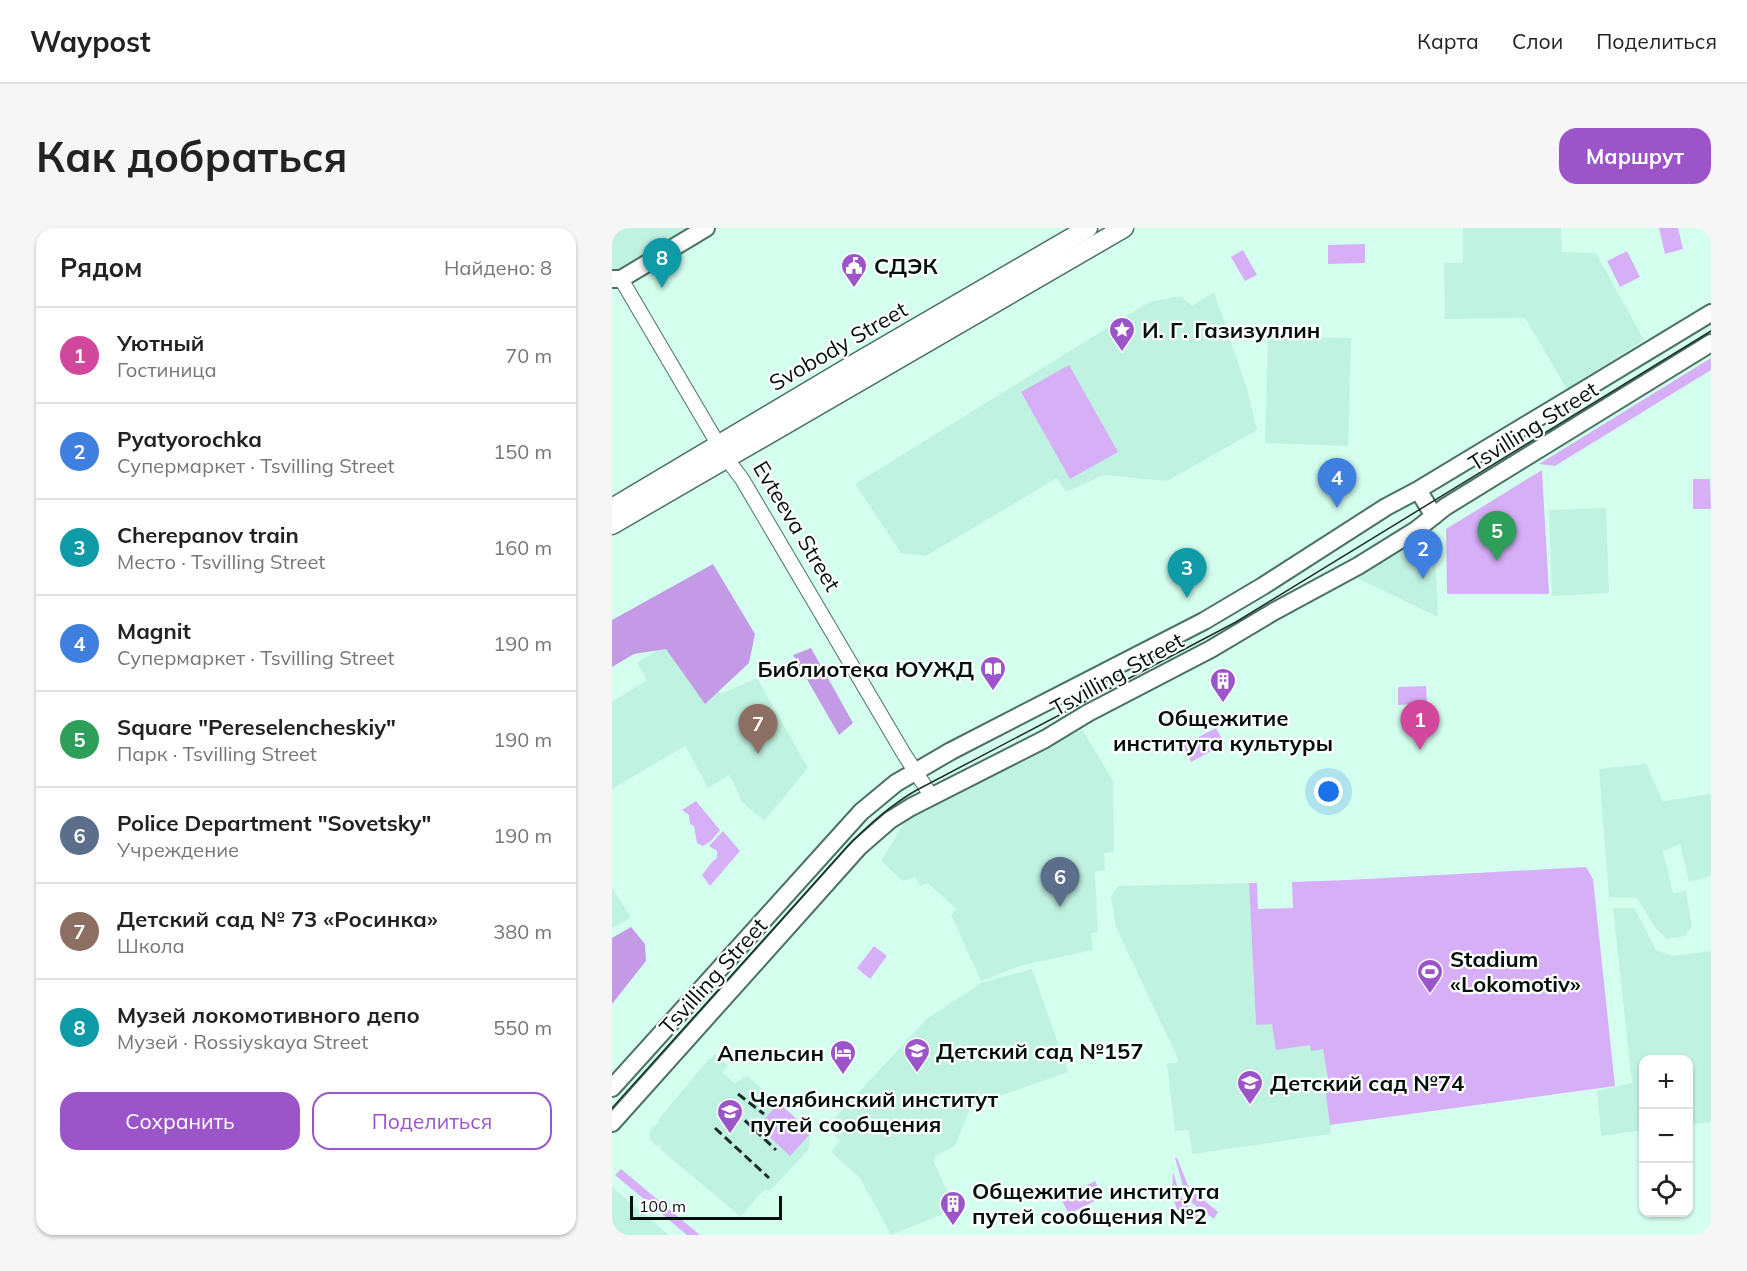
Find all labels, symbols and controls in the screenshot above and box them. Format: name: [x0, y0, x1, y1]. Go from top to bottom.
text: Waypost: [30, 24, 151, 59]
text: Карта: [1417, 28, 1479, 54]
text: Слои: [1512, 28, 1563, 54]
text: Поделиться: [1596, 28, 1717, 54]
button: Маршрут: [1559, 128, 1711, 184]
text: Как добраться: [36, 130, 348, 183]
pin: 8: [643, 238, 682, 288]
text: Рядом: [60, 251, 143, 284]
public building icon: СДЭК: [839, 251, 869, 289]
place label: СДЭК: [874, 252, 938, 280]
text: Найдено: 8: [444, 255, 552, 280]
street label: Svobody Street: [764, 295, 912, 397]
place icon: И. Г. Газизуллин: [1107, 315, 1137, 353]
place label: И. Г. Газизуллин: [1142, 316, 1320, 344]
text: Уютный: [117, 329, 204, 357]
text: 1: [74, 343, 86, 368]
text: 70 m: [505, 343, 552, 368]
text: Гостиница: [117, 357, 217, 382]
street label: Tsvilling Street: [1463, 375, 1603, 477]
text: Pyatyorochka: [117, 425, 262, 453]
text: 2: [74, 439, 86, 464]
text: 150 m: [493, 439, 552, 464]
text: Супермаркет · Tsvilling Street: [117, 453, 394, 478]
street label: Evteeva Street: [747, 456, 847, 597]
pin: 4: [1318, 458, 1356, 508]
pin: 5: [1478, 512, 1516, 561]
text: Cherepanov train: [117, 521, 299, 549]
pin: 2: [1404, 530, 1442, 579]
text: 3: [74, 535, 86, 560]
text: 160 m: [493, 535, 552, 560]
pin: 3: [1168, 548, 1206, 598]
text: Место · Tsvilling Street: [117, 549, 325, 574]
text: Magnit: [117, 617, 191, 645]
street label: Tsvilling Street: [1046, 626, 1189, 722]
text: 4: [74, 631, 86, 656]
text: 190 m: [493, 631, 552, 656]
text: Супермаркет · Tsvilling Street: [117, 645, 394, 670]
library icon: Библиотека ЮУЖД: [978, 654, 1008, 692]
place label: Библиотека ЮУЖД: [757, 655, 974, 683]
building icon: Общежитие института культуры: [1208, 666, 1238, 704]
pin: 1: [1400, 700, 1440, 750]
pin: 7: [738, 704, 778, 754]
place label: Общежитие института культуры: [1113, 704, 1333, 757]
text: Square "Pereselencheskiy": [117, 713, 396, 741]
text: 5: [74, 727, 86, 752]
text: 190 m: [493, 727, 552, 752]
text: Парк · Tsvilling Street: [117, 741, 317, 766]
your location: [1314, 777, 1343, 806]
text: Police Department "Sovetsky": [117, 809, 431, 837]
text: 6: [74, 823, 86, 848]
text: 190 m: [493, 823, 552, 848]
text: Учреждение: [117, 837, 239, 862]
pin: 6: [1040, 858, 1080, 907]
text: Детский сад № 73 «Росинка»: [117, 905, 438, 933]
street label: Tsvilling Street: [653, 912, 773, 1040]
text: 7: [74, 919, 86, 944]
text: 380 m: [493, 919, 552, 944]
text: Школа: [117, 933, 185, 958]
place label: Stadium «Lokomotiv»: [1450, 945, 1581, 998]
sports icon: Stadium «Lokomotiv»: [1415, 957, 1445, 995]
text: Музей локомотивного депо: [117, 1001, 420, 1029]
text: 8: [74, 1015, 86, 1040]
text: 550 m: [493, 1015, 552, 1040]
text: Музей · Rossiyskaya Street: [117, 1029, 368, 1054]
school or university icon: Детский сад №157: [902, 1036, 932, 1074]
place label: Детский сад №157: [936, 1037, 1143, 1065]
hotel icon: Апельсин: [828, 1038, 858, 1076]
place label: Апельсин: [717, 1039, 824, 1067]
map controls: [1639, 1055, 1693, 1217]
button: +: [1639, 1055, 1693, 1109]
school or university icon: Детский сад №74: [1235, 1068, 1265, 1106]
place label: Детский сад №74: [1270, 1069, 1464, 1097]
place label: Челябинский институт путей сообщения: [750, 1085, 998, 1138]
button: Сохранить: [60, 1092, 300, 1150]
button: Поделиться: [312, 1092, 552, 1150]
school or university icon: Челябинский институт путей сообщения: [715, 1097, 745, 1135]
button: −: [1639, 1109, 1693, 1163]
button: locate: [1639, 1163, 1693, 1217]
place label: Общежитие института путей сообщения №2: [972, 1177, 1220, 1230]
building icon: Общежитие института путей сообщения №2: [938, 1189, 968, 1227]
scale bar: [630, 1193, 782, 1220]
text: 100 m: [639, 1196, 686, 1216]

